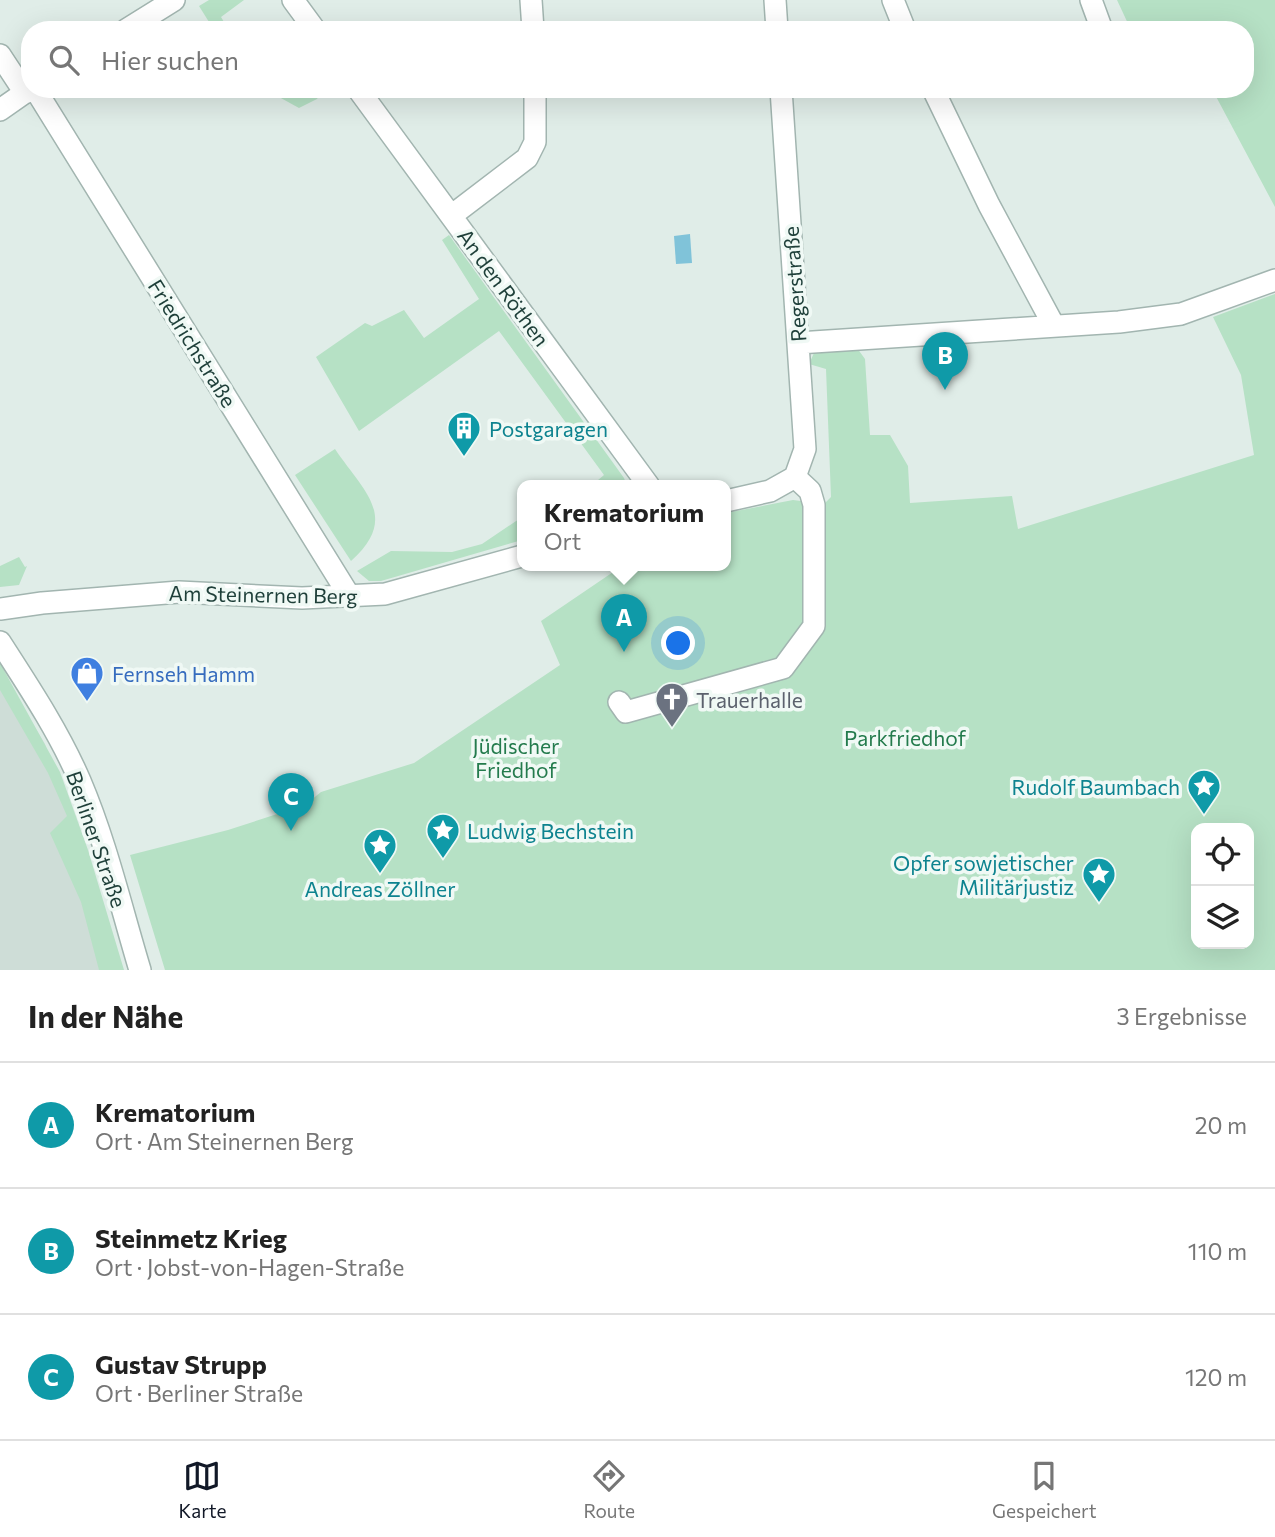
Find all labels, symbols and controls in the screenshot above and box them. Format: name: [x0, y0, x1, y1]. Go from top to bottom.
search box: [21, 21, 1254, 98]
icon: search: [45, 41, 83, 79]
text: Hier suchen: [101, 44, 239, 75]
street label: An den Röthen: [453, 223, 555, 351]
street label: Regerstraße: [777, 225, 811, 343]
street label: Friedrichstraße: [144, 274, 242, 412]
pin: B: [922, 332, 968, 390]
building icon: Postgaragen: [445, 409, 483, 458]
place label: Postgaragen: [489, 416, 608, 441]
popup: [517, 480, 731, 571]
text: Krematorium: [544, 496, 704, 527]
text: Ort: [544, 527, 581, 555]
street label: Am Steinernen Berg: [168, 580, 358, 608]
pin: A: [601, 594, 647, 652]
your location: [661, 626, 695, 660]
shop icon: Fernseh Hamm: [68, 654, 106, 703]
place label: Fernseh Hamm: [112, 661, 255, 686]
church icon: Trauerhalle: [653, 680, 691, 729]
place label: Trauerhalle: [696, 687, 803, 712]
park label: Parkfriedhof: [844, 725, 967, 750]
park label: Jüdischer Friedhof: [473, 733, 559, 782]
street label: Berliner Straße: [62, 767, 132, 911]
place icon: Rudolf Baumbach: [1185, 767, 1223, 816]
pin: C: [268, 773, 314, 831]
place label: Rudolf Baumbach: [1012, 774, 1180, 799]
place icon: Ludwig Bechstein: [424, 811, 462, 860]
place label: Ludwig Bechstein: [467, 818, 634, 843]
map controls: [1191, 823, 1254, 949]
button: locate: [1191, 823, 1254, 886]
place icon: Andreas Zöllner: [361, 826, 399, 875]
place label: Opfer sowjetischer Militärjustiz: [893, 850, 1074, 899]
place icon: Opfer sowjetischer Militärjustiz: [1080, 855, 1118, 904]
place label: Andreas Zöllner: [304, 876, 456, 901]
button: layers: [1191, 886, 1254, 949]
text: In der Nähe: [28, 997, 183, 1034]
text: 3 Ergebnisse: [1117, 1002, 1247, 1030]
text: Krematorium: [95, 1096, 256, 1127]
text: A: [43, 1111, 59, 1139]
text: 20 m: [1195, 1111, 1247, 1139]
text: Ort · Am Steinernen Berg: [95, 1127, 354, 1155]
text: Steinmetz Krieg: [95, 1222, 287, 1253]
text: B: [43, 1237, 59, 1265]
text: 110 m: [1188, 1237, 1247, 1265]
text: Ort · Jobst-von-Hagen-Straße: [95, 1253, 404, 1281]
text: Gustav Strupp: [95, 1348, 267, 1379]
text: C: [43, 1363, 59, 1391]
text: 120 m: [1185, 1363, 1247, 1391]
text: Ort · Berliner Straße: [95, 1379, 303, 1407]
tab: Karte: [178, 1457, 226, 1522]
tab: Route: [583, 1457, 635, 1522]
tab: Gespeichert: [992, 1457, 1097, 1522]

